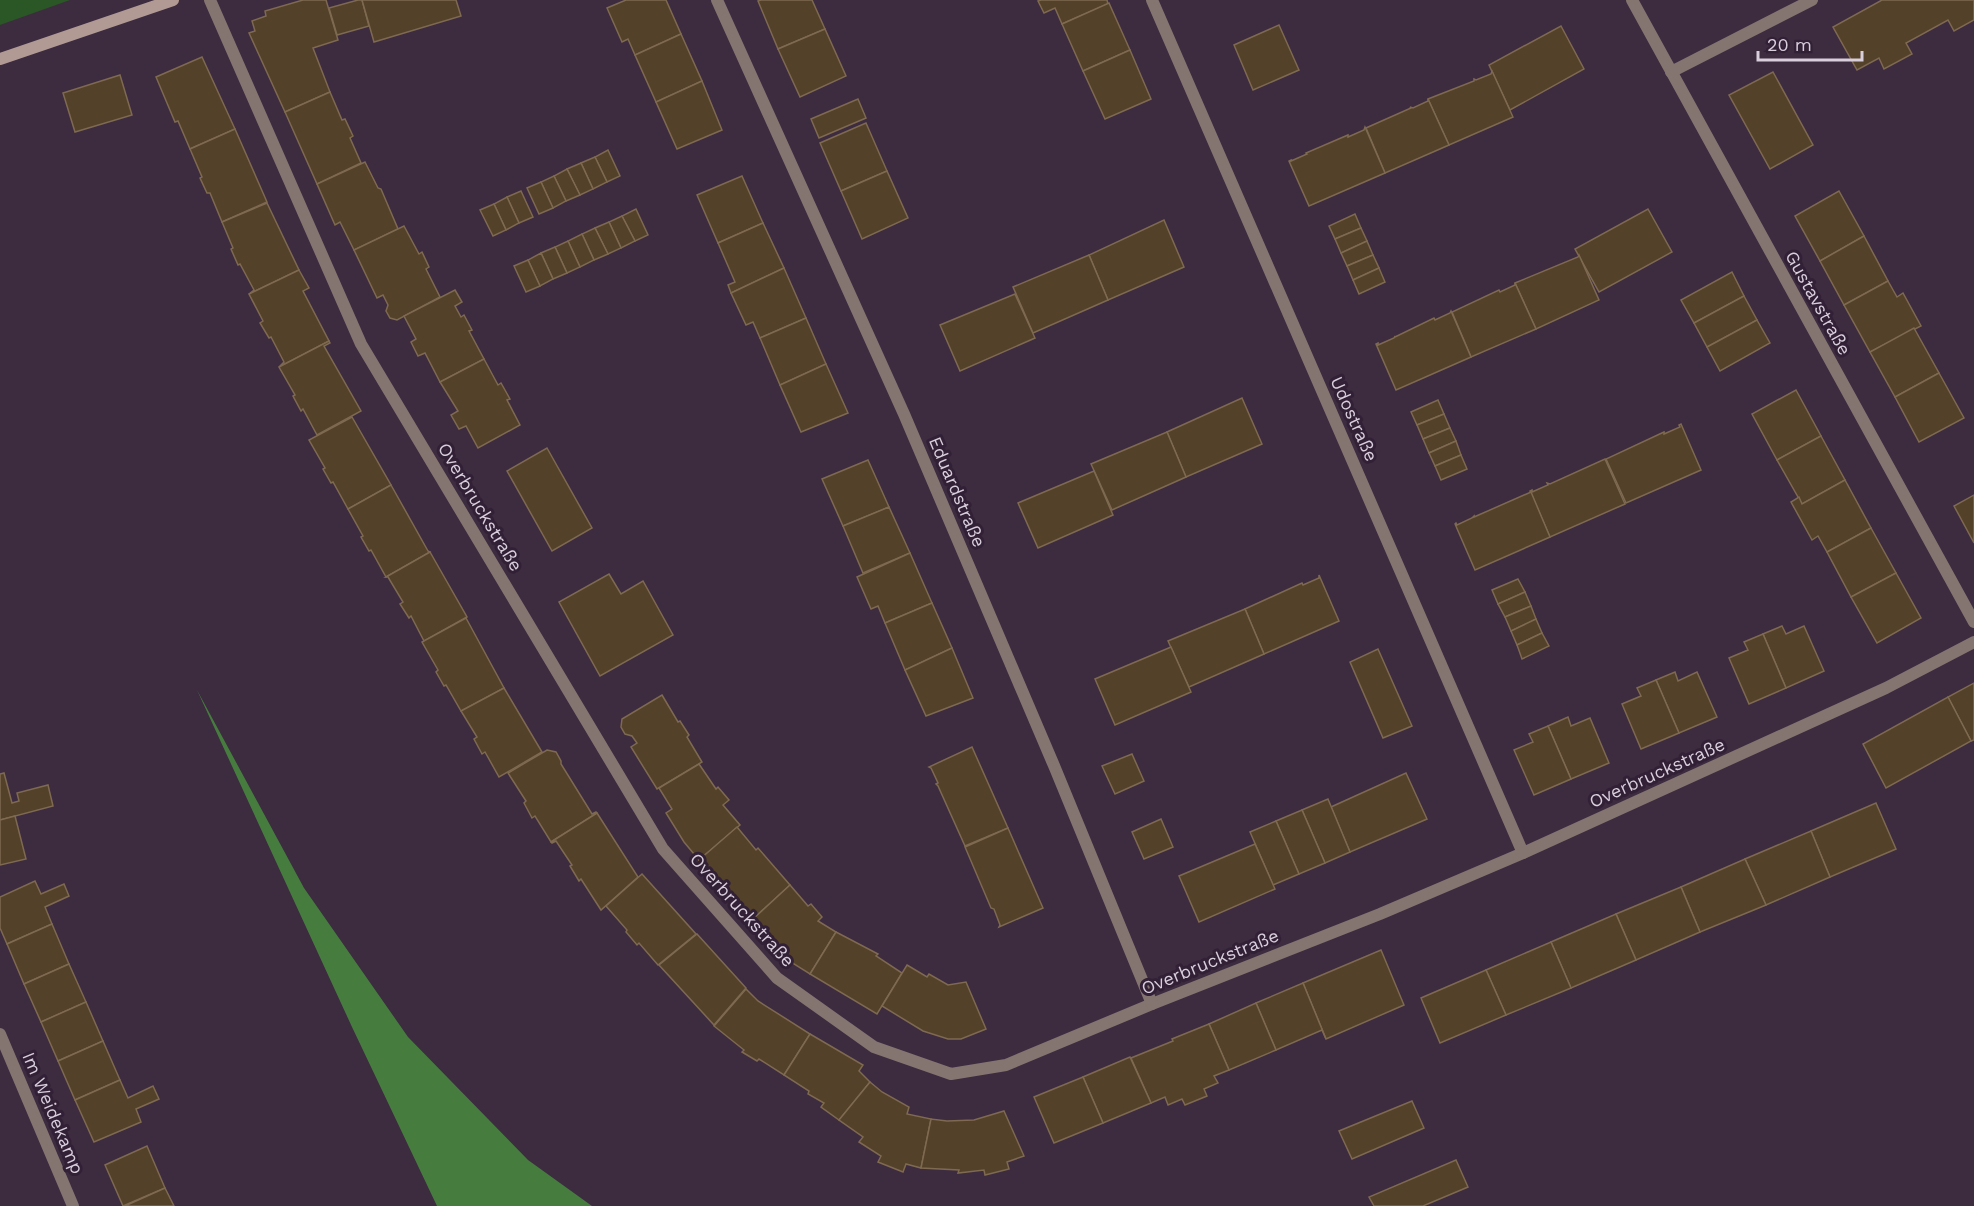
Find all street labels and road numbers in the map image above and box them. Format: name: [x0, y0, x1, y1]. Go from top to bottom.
street label: Gustavstraße: [1781, 247, 1856, 359]
street label: Udostraße: [1326, 373, 1382, 464]
street label: Eduardstraße: [925, 433, 990, 550]
street label: Overbruckstraße: [434, 439, 527, 575]
street label: Overbruckstraße: [1586, 733, 1728, 812]
street label: Overbruckstraße: [686, 848, 799, 971]
street label: Overbruckstraße: [1138, 924, 1282, 999]
street label: Im Weidekamp: [18, 1049, 89, 1177]

